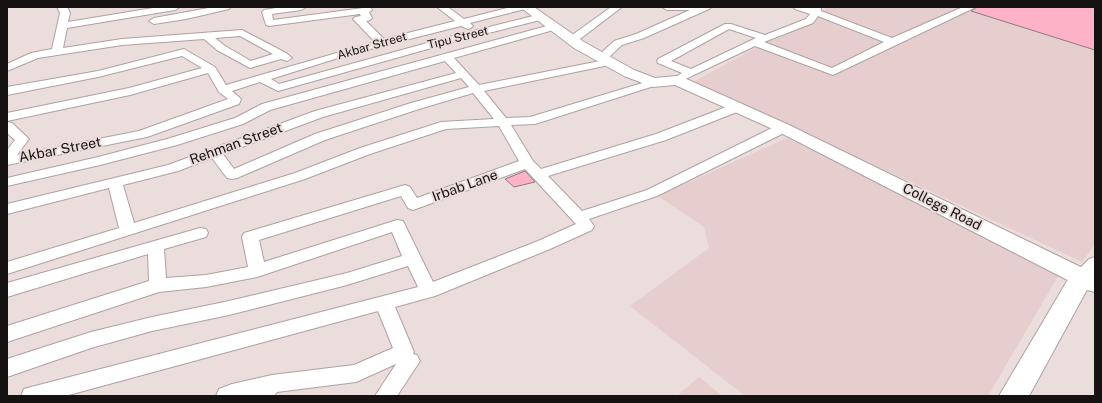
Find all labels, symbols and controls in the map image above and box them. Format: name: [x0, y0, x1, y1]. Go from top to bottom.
street label: Tipu Street: [426, 23, 490, 53]
street label: Akbar Street: [336, 29, 408, 63]
street label: Rehman Street: [187, 119, 285, 169]
street label: Akbar Street: [17, 134, 103, 166]
street label: Irbab Lane: [430, 166, 500, 206]
street label: College Road: [900, 180, 984, 234]

